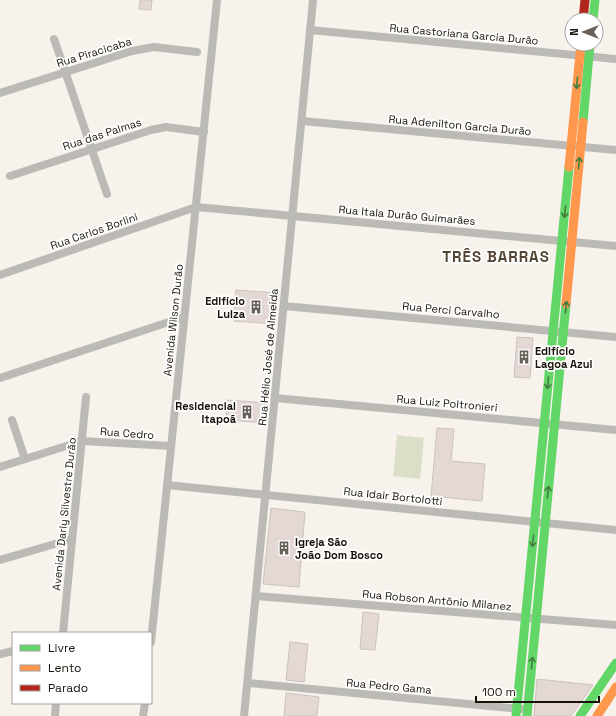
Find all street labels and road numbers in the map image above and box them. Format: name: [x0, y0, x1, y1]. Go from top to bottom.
street label: Rua Castoriana Garcia Durão: [389, 21, 539, 48]
street label: Rua Piracicaba: [55, 34, 134, 70]
street label: Rua Adenilton Garcia Durão: [388, 112, 532, 138]
street label: Rua das Palmas: [61, 115, 143, 153]
street label: Rua Itala Durão Guimarães: [338, 202, 476, 228]
street label: Rua Carlos Borlini: [48, 209, 140, 253]
street label: Avenida Wilson Durão: [160, 263, 186, 377]
street label: Rua Hélio José de Almeida: [255, 287, 281, 426]
street label: Rua Perci Carvalho: [402, 299, 500, 321]
street label: Rua Luiz Poltronieri: [396, 392, 498, 414]
street label: Rua Cedro: [99, 424, 155, 442]
street label: Avenida Darly Silvestre Durão: [49, 437, 79, 591]
street label: Rua Idair Bortolotti: [343, 484, 443, 508]
street label: Rua Robson Antônio Milanez: [362, 586, 513, 614]
street label: Rua Pedro Gama: [346, 675, 433, 697]

